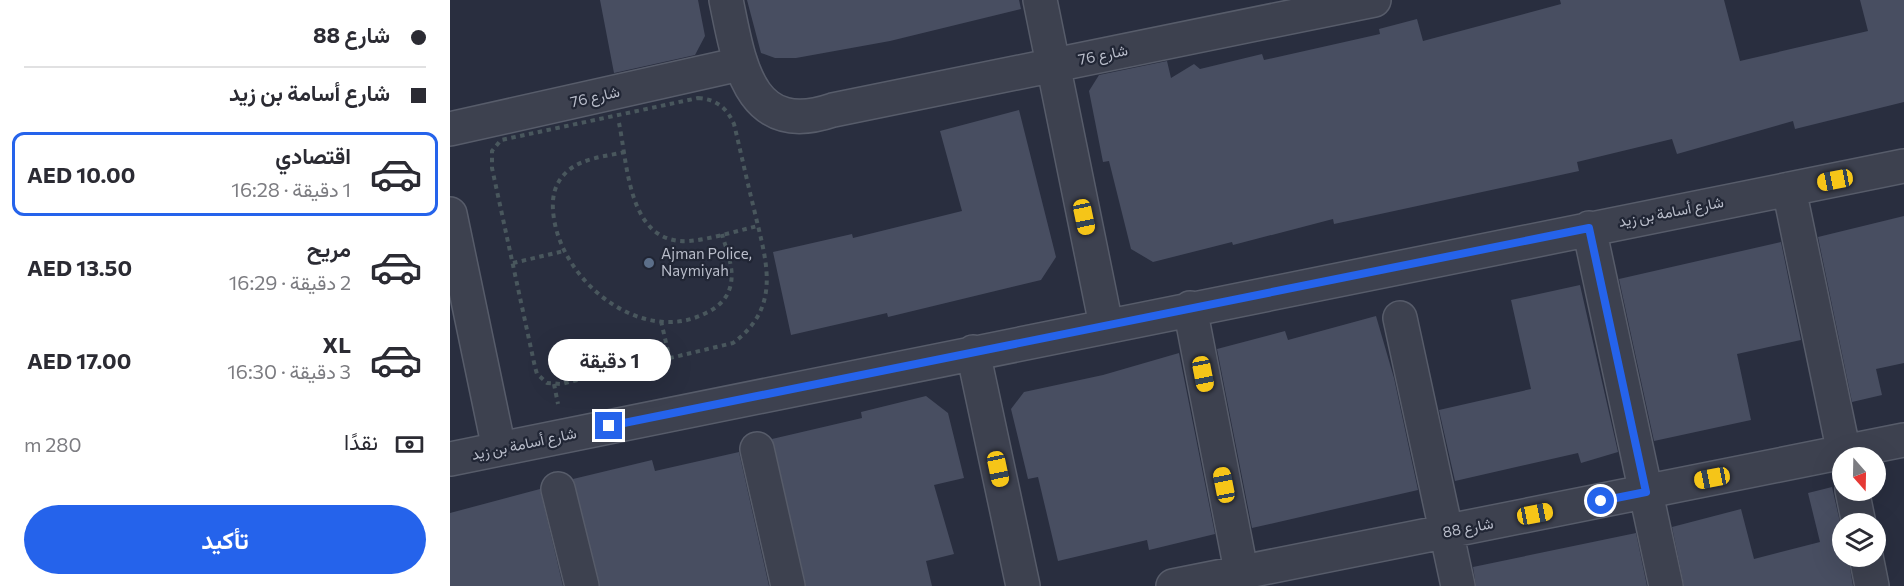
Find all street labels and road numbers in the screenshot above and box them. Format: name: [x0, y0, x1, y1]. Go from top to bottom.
street label: شارع 76: [1076, 40, 1130, 71]
street label: شارع 76: [568, 82, 622, 113]
street label: شارع أسامة بن زيد: [1617, 192, 1726, 233]
street label: شارع أسامة بن زيد: [470, 423, 579, 466]
street label: شارع 88: [1441, 513, 1495, 544]

